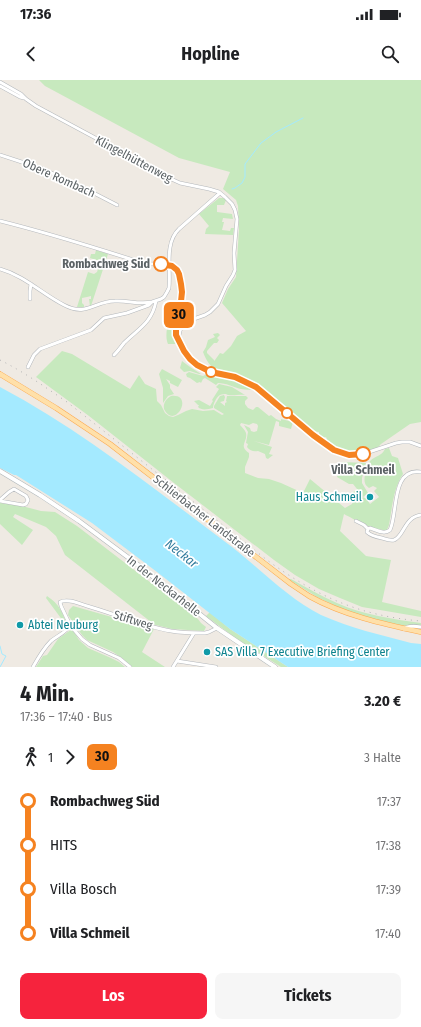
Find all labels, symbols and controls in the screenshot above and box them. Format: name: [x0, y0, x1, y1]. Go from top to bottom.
text: 17:36: [20, 5, 51, 23]
icon: back: [20, 43, 42, 65]
text: Hopline: [181, 43, 240, 65]
icon: search: [379, 43, 401, 65]
street label: Klingelhüttenweg: [93, 133, 175, 185]
street label: Obere Rombach: [21, 156, 97, 200]
marker: Rombachweg Süd: [153, 256, 169, 272]
place label: Rombachweg Süd: [62, 257, 150, 271]
line badge: 30: [161, 302, 197, 328]
text: 30: [172, 306, 186, 323]
unlabelled marker: [205, 366, 217, 378]
unlabelled marker: [281, 407, 293, 419]
marker: Villa Schmeil: [355, 446, 371, 462]
place label: Villa Schmeil: [330, 463, 396, 477]
street label: Schlierbacher Landstraße: [150, 472, 258, 560]
place label: Haus Schmeil: [296, 490, 362, 504]
marker: Haus Schmeil: [365, 492, 375, 502]
water label: Neckar: [162, 536, 201, 571]
street label: In der Neckarhelle: [124, 553, 204, 619]
street label: Stiftweg: [112, 607, 154, 633]
place label: Abtei Neuburg: [28, 618, 98, 632]
marker: Abtei Neuburg: [15, 620, 25, 630]
place label: SAS Villa 7 Executive Briefing Center: [215, 645, 390, 659]
marker: SAS Villa 7 Executive Briefing Center: [202, 647, 212, 657]
text: 4 Min.: [20, 680, 74, 707]
text: 3.20 €: [364, 692, 401, 710]
text: 17:36 – 17:40 · Bus: [20, 709, 112, 724]
icon: walk: [20, 746, 42, 768]
icon: forward: [59, 746, 81, 768]
text: 30: [95, 748, 109, 765]
text: 1: [48, 750, 53, 765]
text: 3 Halte: [364, 750, 401, 765]
text: Rombachweg Süd: [50, 792, 160, 810]
text: 17:37: [377, 794, 401, 809]
text: HITS: [50, 836, 77, 854]
text: 17:38: [375, 838, 401, 853]
text: Villa Bosch: [50, 880, 117, 898]
text: 17:39: [376, 882, 401, 897]
text: Villa Schmeil: [50, 924, 130, 942]
text: 17:40: [375, 926, 401, 941]
button: Los: [20, 973, 207, 1019]
button: Tickets: [215, 973, 401, 1019]

